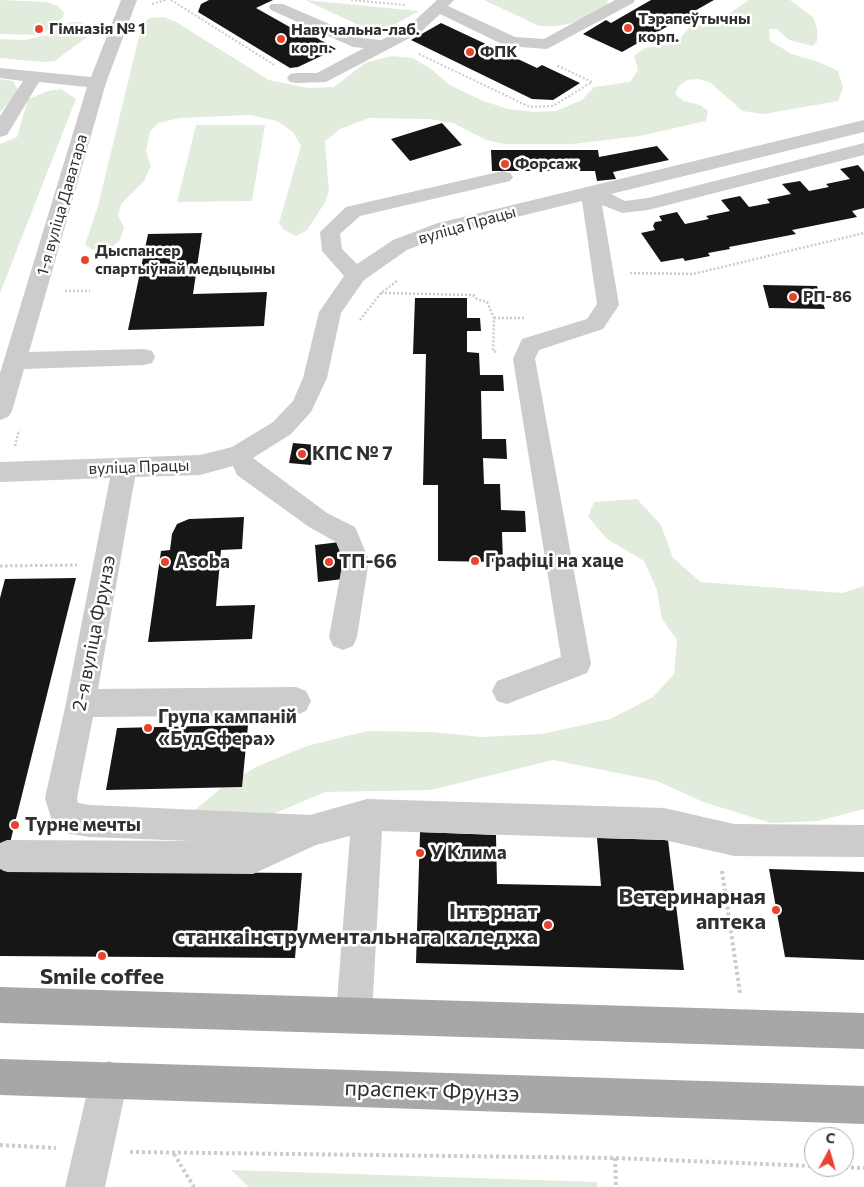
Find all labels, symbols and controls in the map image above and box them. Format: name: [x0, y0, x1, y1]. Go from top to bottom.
place label: Тэрапеўтычны корп.: [638, 9, 750, 47]
place label: Гімназія № 1: [49, 19, 146, 39]
place label: Навучальна-лаб. корп.: [291, 20, 420, 58]
marker: Тэрапеўтычны корп.: [622, 22, 634, 34]
marker: Гімназія № 1: [33, 23, 45, 35]
marker: Навучальна-лаб. корп.: [275, 33, 287, 45]
place label: ФПК: [480, 42, 517, 62]
marker: ФПК: [464, 46, 476, 58]
street label: 1-я вуліца Даватара: [33, 132, 91, 278]
place label: Форсаж: [515, 154, 578, 174]
marker: Форсаж: [499, 158, 511, 170]
street label: вуліца Працы: [416, 202, 518, 248]
place label: Дыспансер спартыўнай медыцыны: [95, 241, 275, 279]
marker: Дыспансер спартыўнай медыцыны: [79, 254, 91, 266]
place label: РП-86: [803, 287, 852, 307]
marker: РП-86: [787, 291, 799, 303]
place label: КПС № 7: [312, 443, 393, 465]
marker: КПС № 7: [296, 448, 308, 460]
street label: вуліца Працы: [88, 456, 190, 478]
place label: Графіці на хаце: [485, 550, 624, 572]
place label: Asoba: [175, 551, 230, 573]
place label: ТП-66: [339, 551, 397, 573]
street label: 2-я вуліца Фрунзэ: [68, 553, 120, 713]
marker: Графіці на хаце: [469, 555, 481, 567]
marker: Asoba: [159, 556, 171, 568]
marker: ТП-66: [323, 556, 335, 568]
place label: Група кампаній «БудСфера»: [158, 706, 297, 750]
marker: Група кампаній «БудСфера»: [142, 722, 154, 734]
place label: Турне мечты: [25, 814, 141, 836]
marker: Турне мечты: [9, 819, 21, 831]
place label: У Клима: [430, 842, 507, 864]
marker: У Клима: [414, 847, 426, 859]
place label: Ветеринарная аптека: [618, 884, 766, 936]
place label: Інтэрнат станкаінструментальнага каледжа: [175, 899, 538, 950]
marker: Ветеринарная аптека: [770, 904, 782, 916]
marker: Інтэрнат станкаінструментальнага каледжа: [542, 919, 554, 931]
marker: Smile coffee: [96, 950, 108, 962]
place label: Smile coffee: [40, 964, 164, 990]
street label: праспект Фрунзэ: [344, 1075, 520, 1107]
north arrow: [804, 1127, 854, 1177]
text: С: [825, 1129, 836, 1147]

